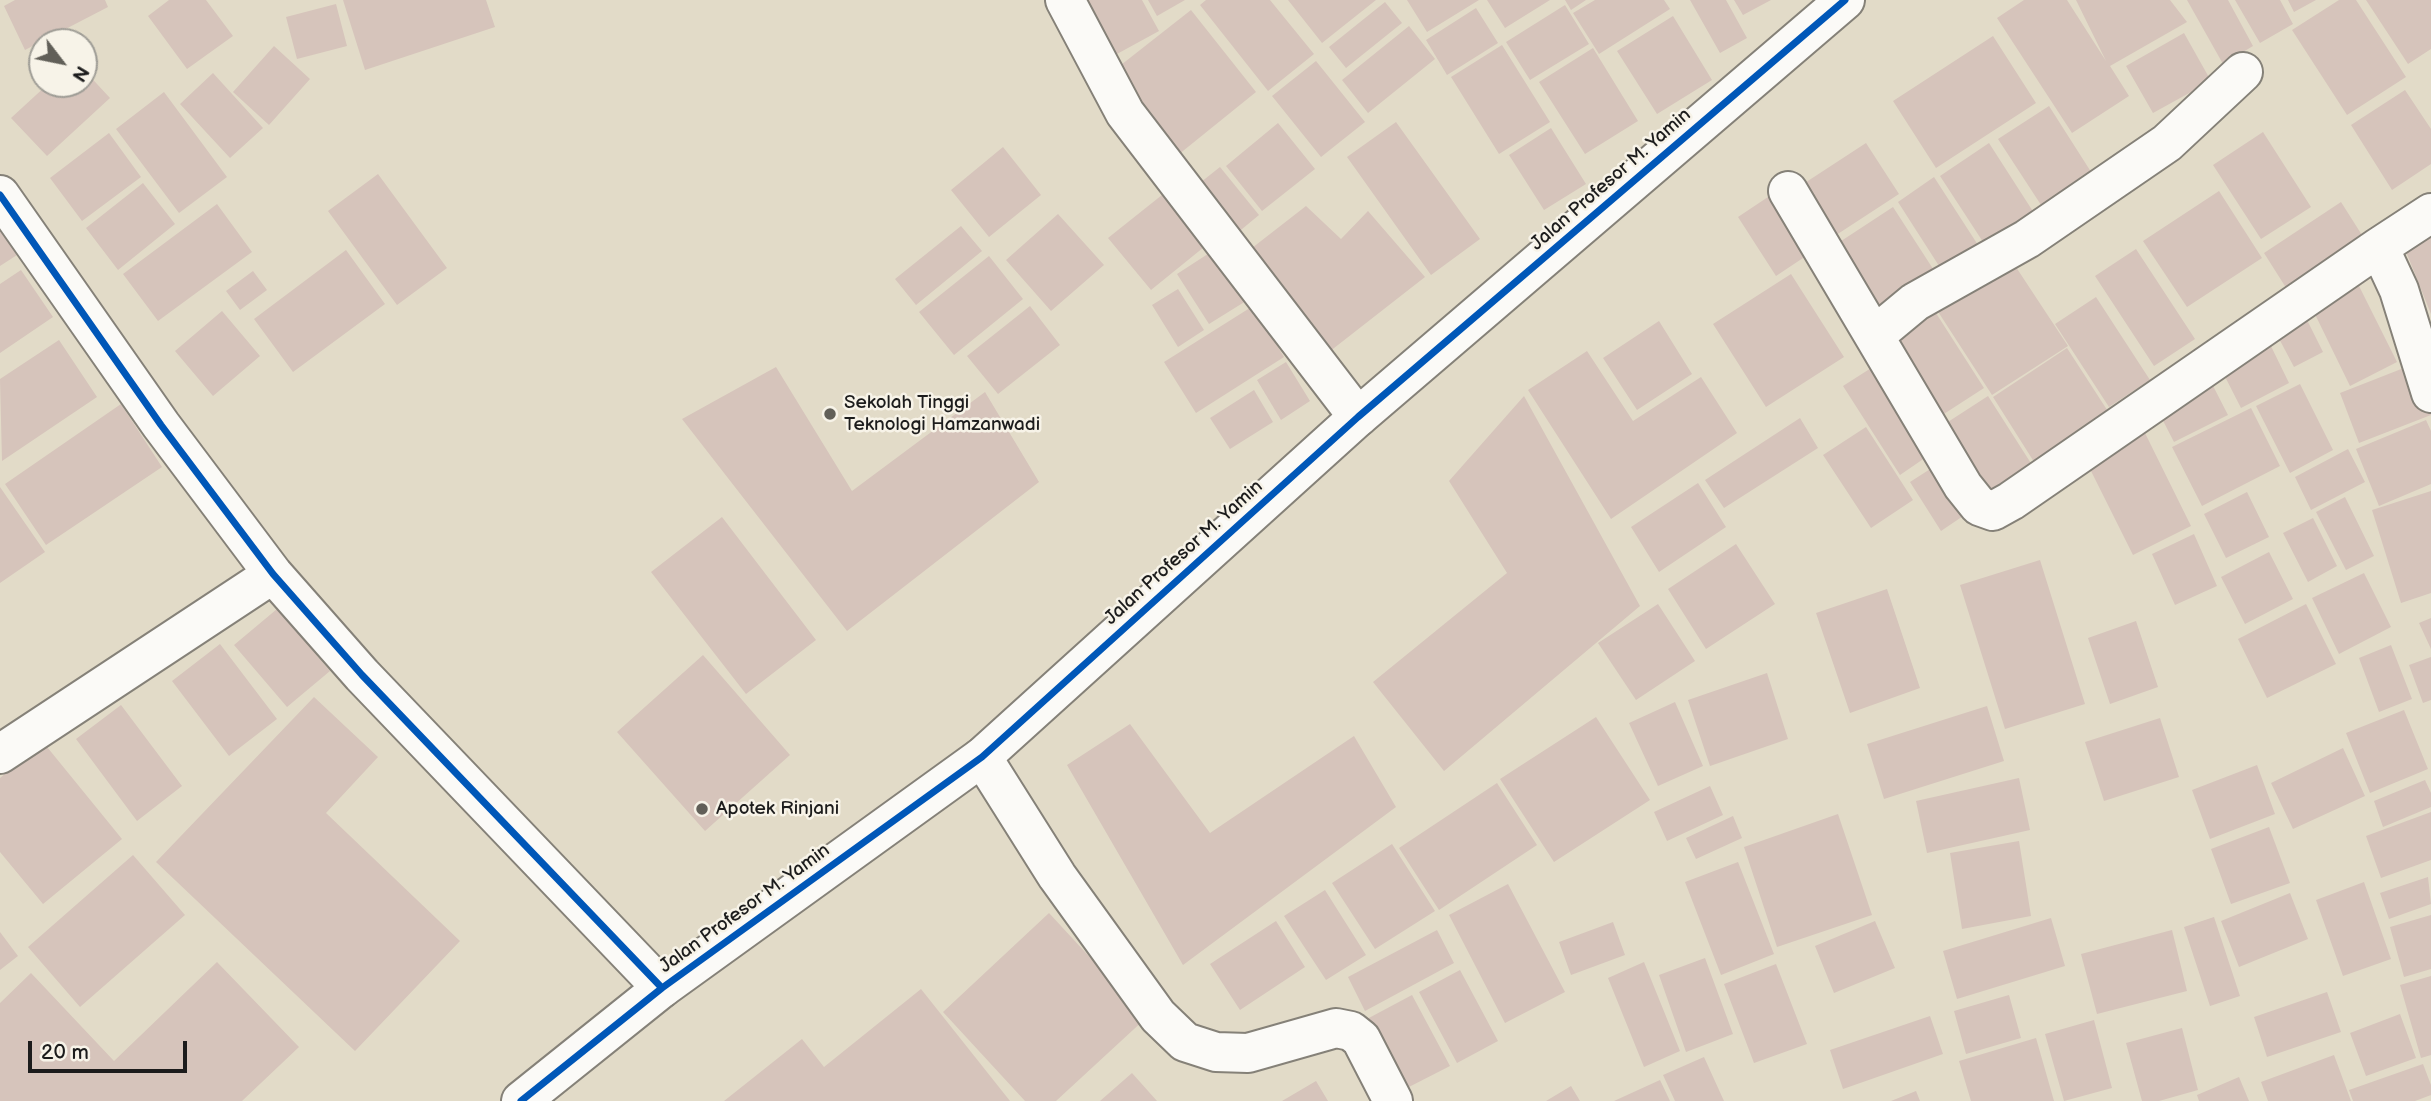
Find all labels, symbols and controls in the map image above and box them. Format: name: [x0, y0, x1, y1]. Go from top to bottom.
north arrow: [28, 28, 98, 98]
text: N: [66, 61, 93, 85]
street label: Jalan Profesor M. Yamin: [1526, 104, 1696, 256]
place label: Sekolah Tinggi Teknologi Hamzanwadi: [844, 392, 1040, 436]
marker: Sekolah Tinggi Teknologi Hamzanwadi: [822, 406, 838, 422]
street label: Jalan Profesor M. Yamin: [1100, 476, 1268, 630]
place label: Apotek Rinjani: [716, 798, 839, 820]
marker: Apotek Rinjani: [694, 801, 710, 817]
street label: Jalan Profesor M. Yamin: [655, 840, 835, 978]
scale bar: [32, 1028, 191, 1072]
text: 20 m: [41, 1040, 89, 1065]

